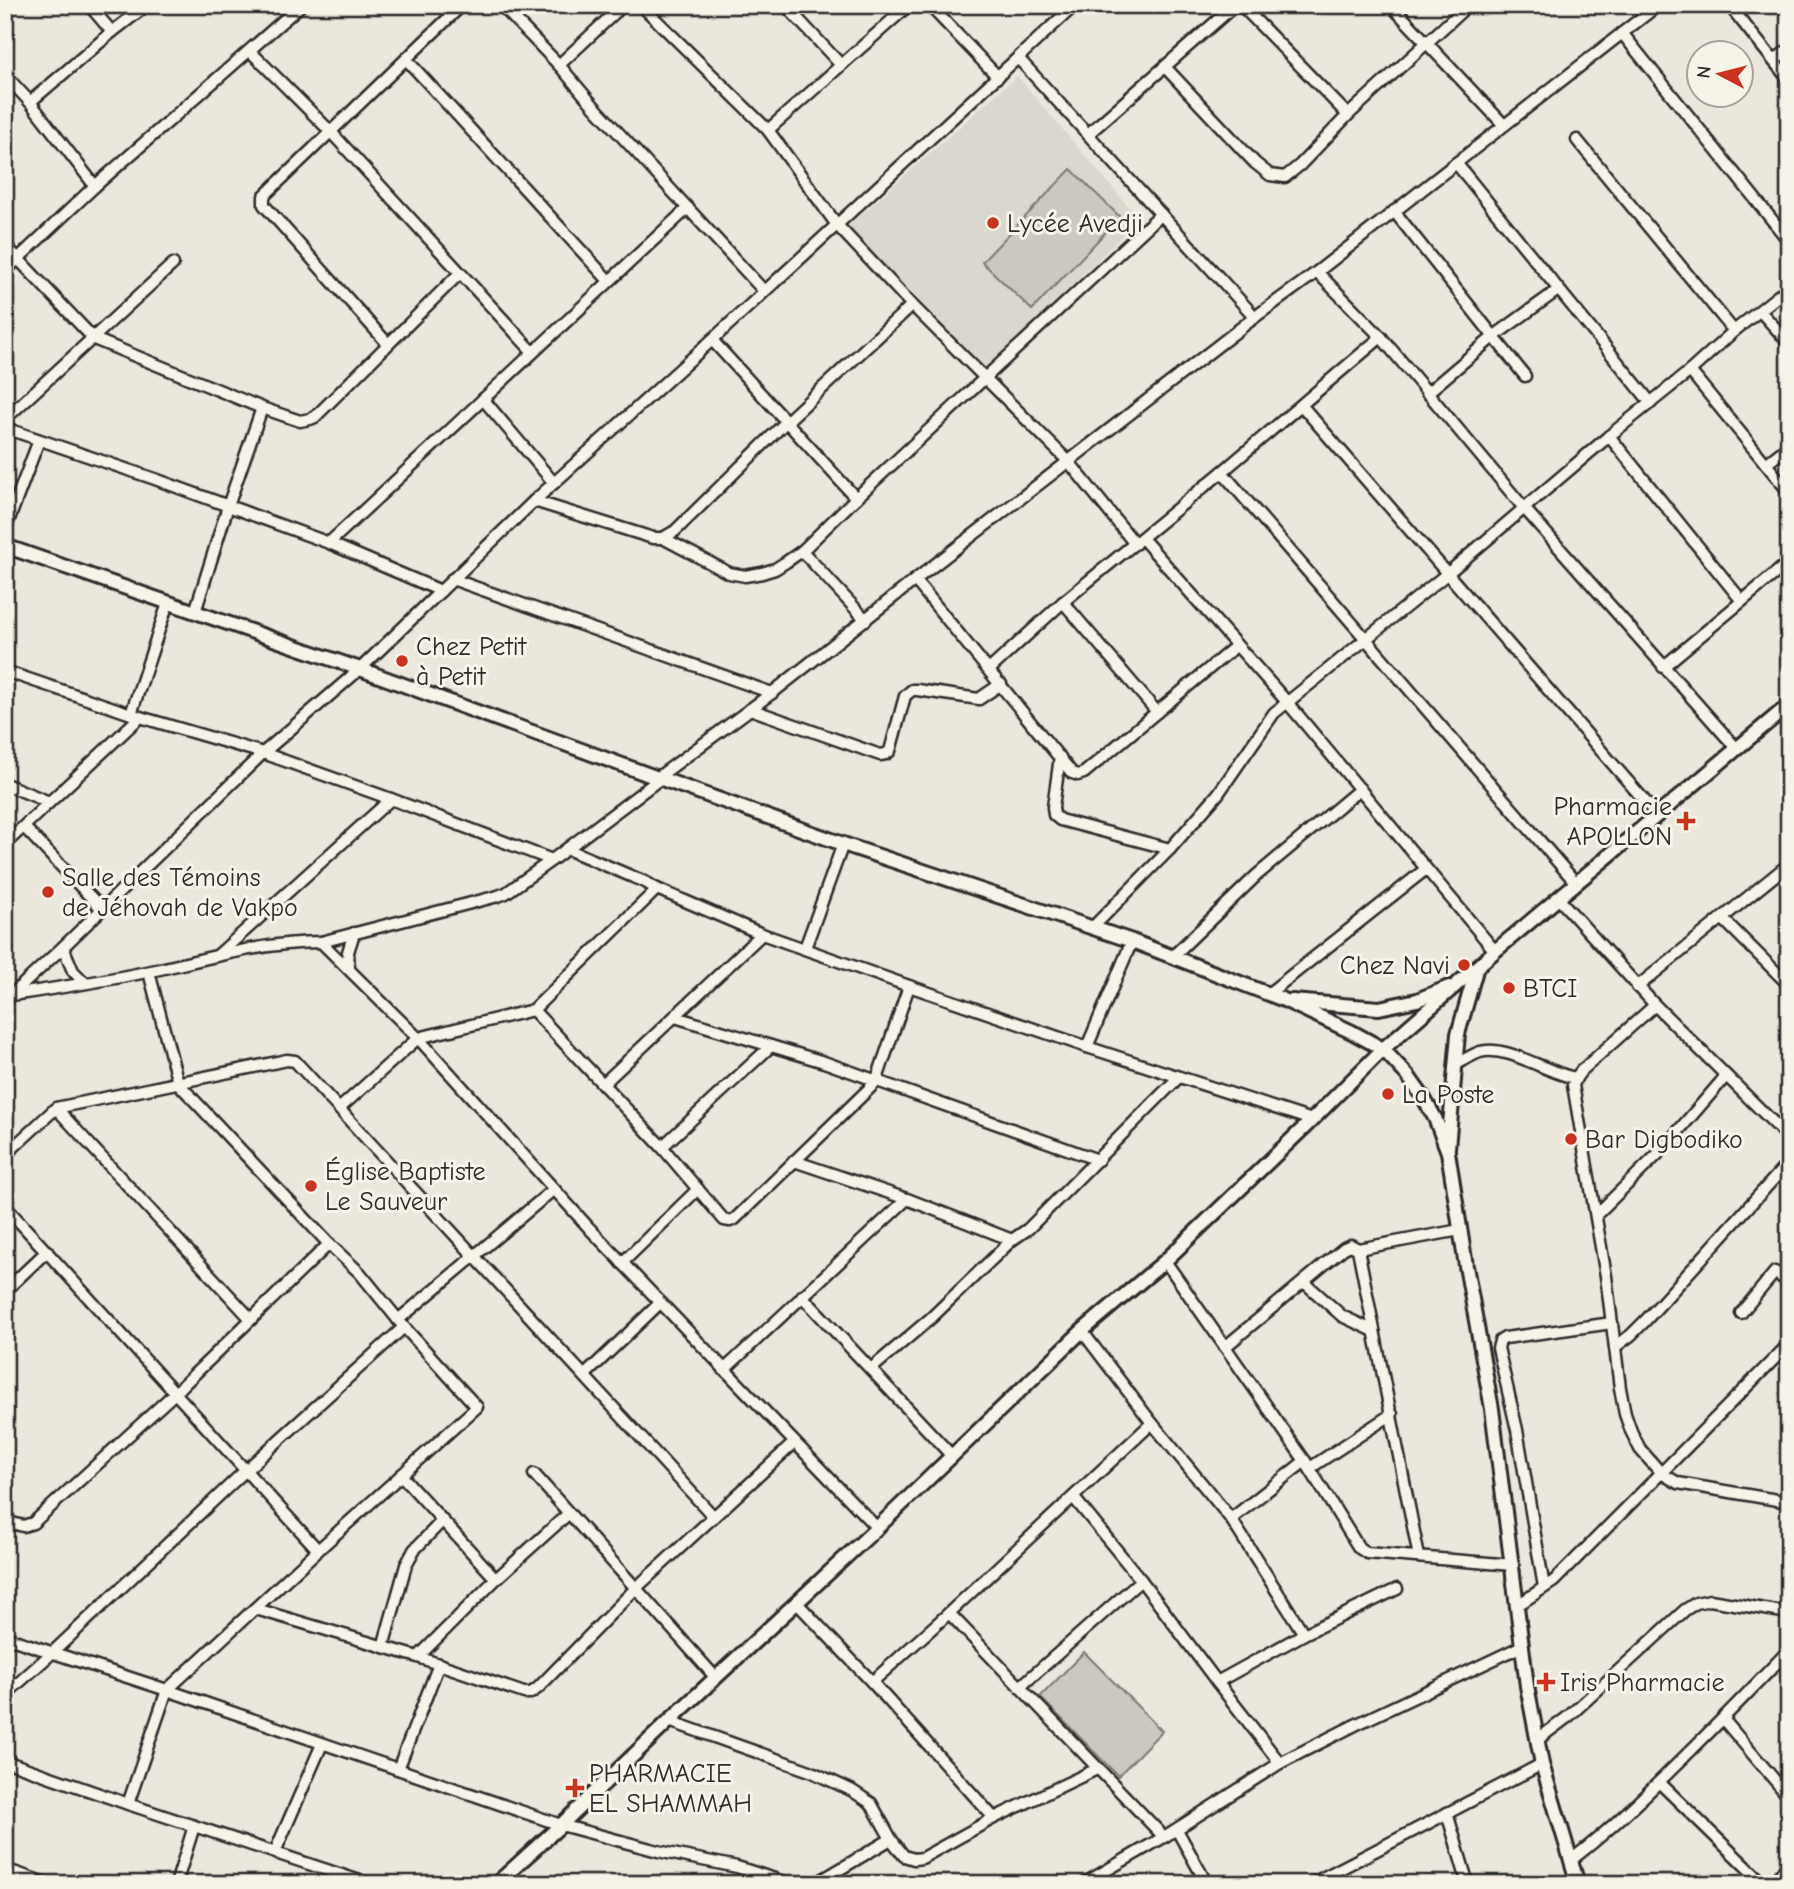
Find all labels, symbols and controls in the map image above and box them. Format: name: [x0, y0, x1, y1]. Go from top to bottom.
north arrow: [1686, 38, 1756, 108]
text: N: [1692, 65, 1716, 80]
place label: Lycée Avedji: [1007, 209, 1143, 239]
marker: Lycée Avedji: [985, 215, 1001, 231]
place label: Chez Petit à Petit: [416, 632, 528, 692]
marker: Chez Petit à Petit: [394, 653, 410, 669]
place label: Pharmacie APOLLON: [1553, 792, 1672, 852]
marker: Pharmacie APOLLON: [1678, 813, 1694, 829]
place label: Salle des Témoins de Jéhovah de Vakpo: [62, 863, 298, 923]
marker: Salle des Témoins de Jéhovah de Vakpo: [40, 884, 56, 900]
place label: Chez Navi: [1340, 951, 1450, 981]
marker: Chez Navi: [1456, 957, 1472, 973]
place label: BTCI: [1523, 974, 1577, 1004]
marker: BTCI: [1501, 980, 1517, 996]
place label: La Poste: [1402, 1080, 1494, 1110]
marker: La Poste: [1380, 1086, 1396, 1102]
place label: Bar Digbodiko: [1585, 1125, 1743, 1155]
marker: Bar Digbodiko: [1563, 1131, 1579, 1147]
place label: Église Baptiste Le Sauveur: [325, 1156, 485, 1217]
marker: Église Baptiste Le Sauveur: [303, 1178, 319, 1194]
place label: Iris Pharmacie: [1560, 1668, 1725, 1698]
marker: Iris Pharmacie: [1538, 1674, 1554, 1690]
place label: PHARMACIE EL SHAMMAH: [589, 1759, 752, 1819]
marker: PHARMACIE EL SHAMMAH: [567, 1780, 583, 1796]

